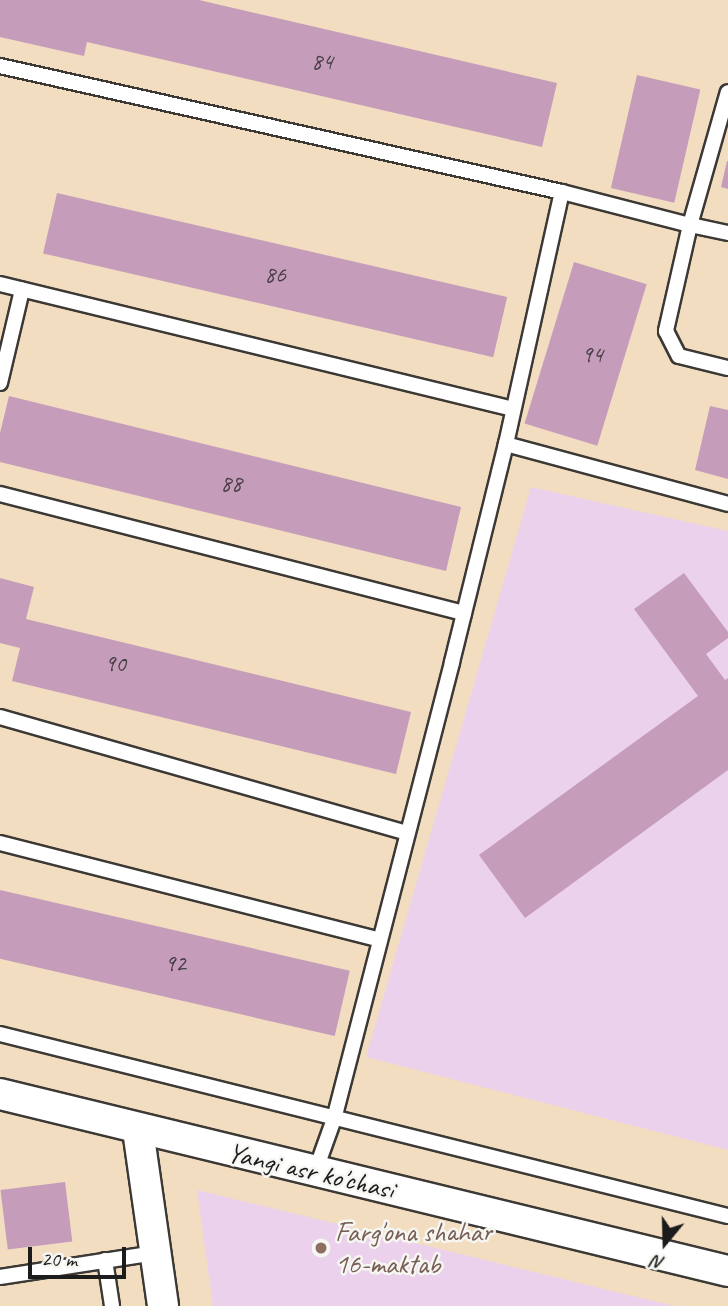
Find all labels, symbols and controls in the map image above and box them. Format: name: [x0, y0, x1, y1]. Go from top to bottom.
house number: 84: [311, 48, 333, 76]
house number: 86: [264, 261, 286, 289]
house number: 94: [581, 341, 603, 369]
house number: 88: [220, 470, 242, 498]
house number: 90: [104, 650, 126, 678]
house number: 92: [164, 950, 186, 978]
street label: Yangi asr ko'chasi: [224, 1135, 398, 1207]
north arrow: [630, 1208, 700, 1278]
place label: Farg'ona shahar 16-maktab: [335, 1215, 491, 1281]
scale bar: [32, 1232, 130, 1276]
marker: Farg'ona shahar 16-maktab: [313, 1240, 329, 1256]
text: 20 m: [41, 1246, 77, 1272]
text: N: [649, 1250, 668, 1276]

